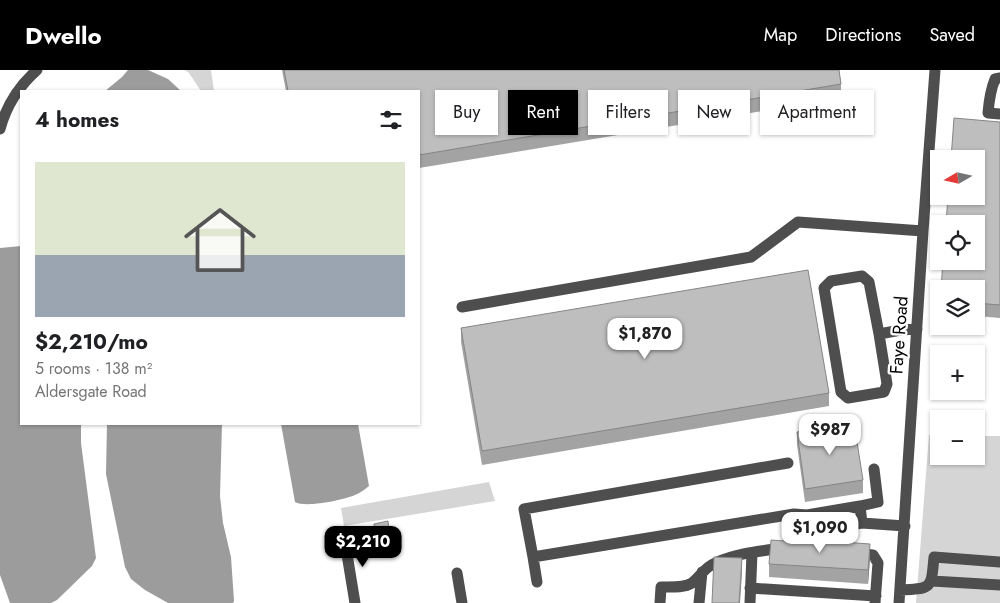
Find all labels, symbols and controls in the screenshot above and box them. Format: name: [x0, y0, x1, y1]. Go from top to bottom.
text: Dwello: [25, 18, 102, 53]
text: Map: [764, 22, 797, 48]
text: Directions: [825, 22, 901, 48]
text: Saved: [929, 22, 975, 48]
chip: Buy: [435, 90, 498, 135]
chip: Rent: [508, 90, 578, 135]
chip: Filters: [588, 90, 668, 135]
chip: New: [678, 90, 750, 135]
chip: Apartment: [760, 90, 874, 135]
text: 4 homes: [35, 105, 119, 135]
icon: filters: [377, 106, 405, 134]
north arrow: [930, 150, 985, 205]
map controls: [930, 150, 985, 465]
icon: home: [175, 195, 265, 285]
button: locate: [930, 215, 985, 270]
button: layers: [930, 280, 985, 335]
street label: Faye Road: [883, 295, 915, 375]
pin: $1,870: [604, 318, 686, 360]
text: $1,870: [618, 322, 672, 345]
text: $2,210/mo: [35, 327, 148, 357]
button: +: [930, 345, 985, 400]
text: 5 rooms · 138 m²: [35, 357, 152, 380]
text: Aldersgate Road: [35, 380, 147, 403]
button: −: [930, 410, 985, 465]
pin: $987: [800, 414, 860, 456]
text: $987: [810, 418, 850, 441]
pin: $1,090: [779, 512, 861, 554]
text: $1,090: [792, 516, 848, 539]
pin: $2,210: [322, 526, 404, 568]
text: $2,210: [336, 530, 390, 553]

